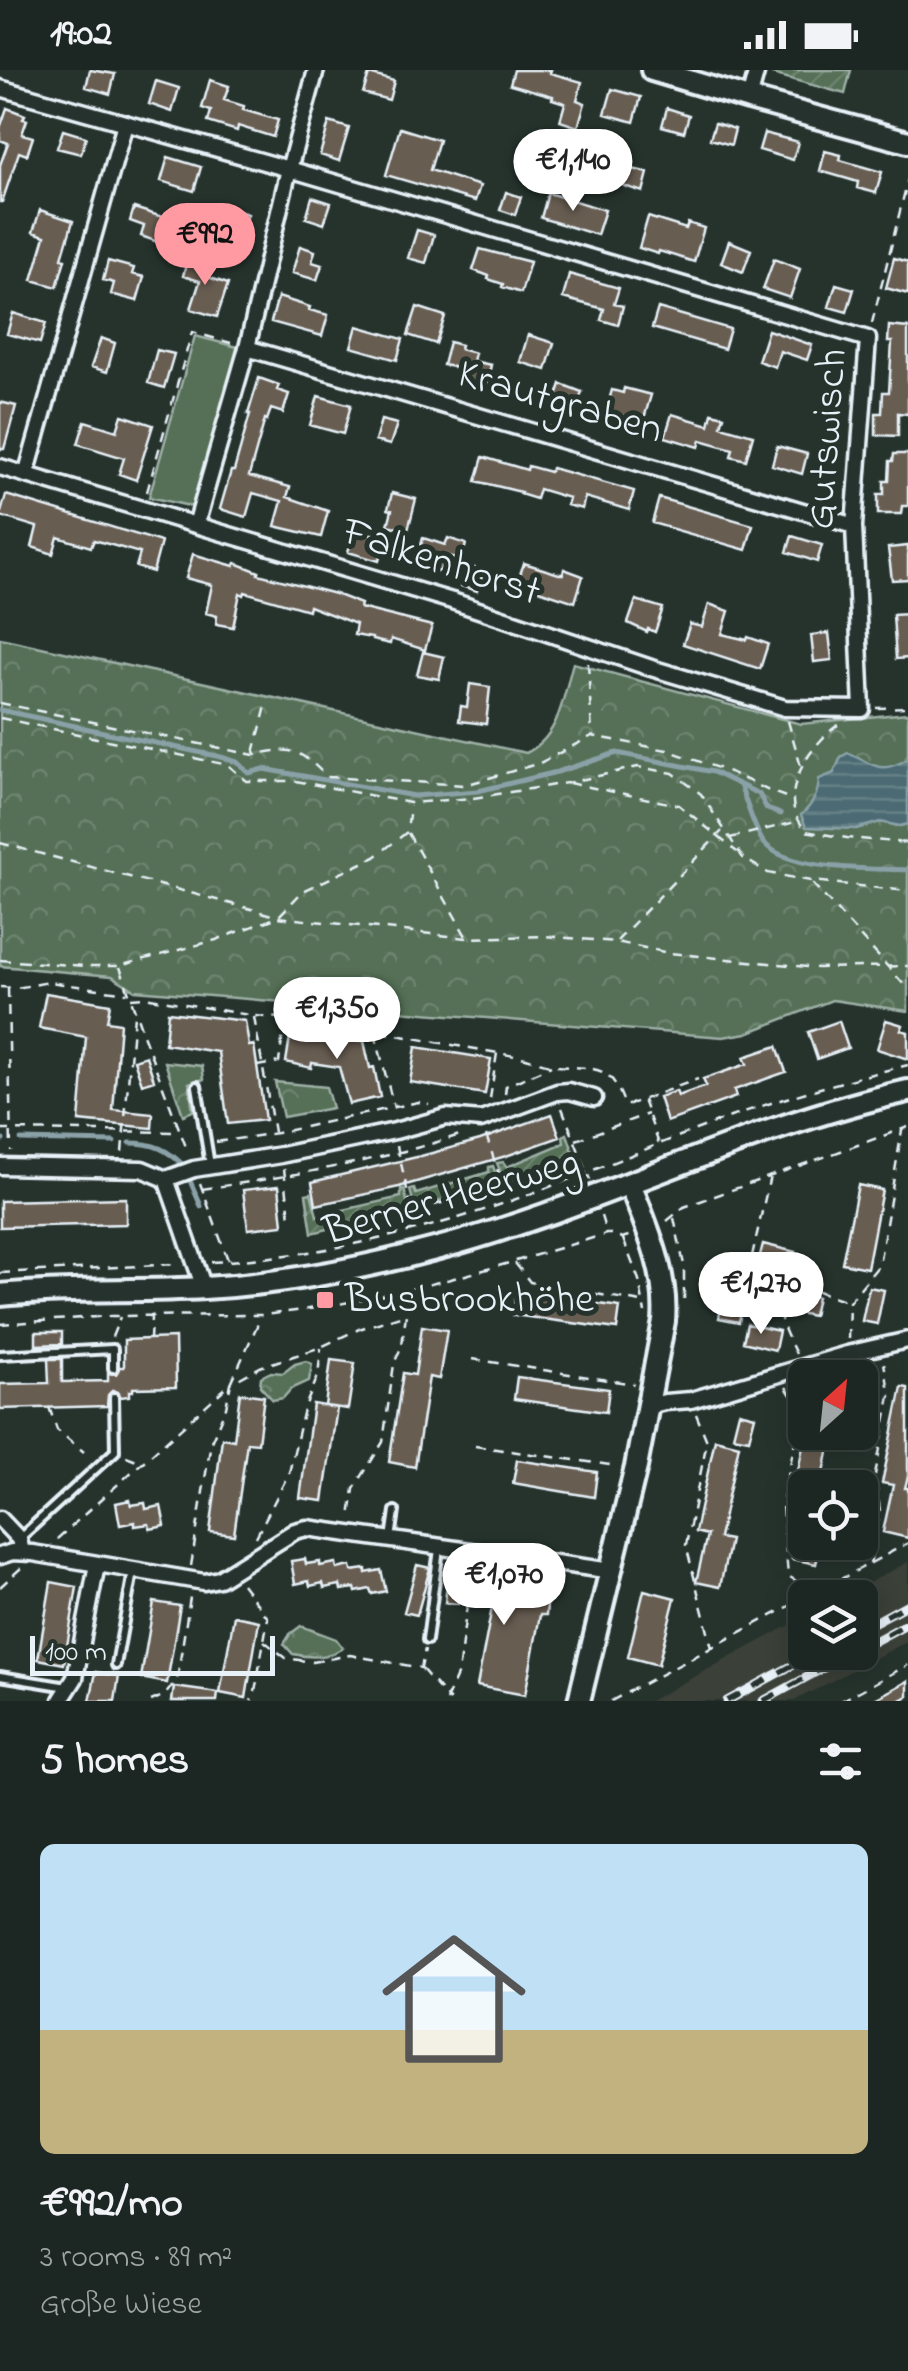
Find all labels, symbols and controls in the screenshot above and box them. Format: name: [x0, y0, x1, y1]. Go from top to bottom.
text: 19:02: [50, 7, 112, 63]
pin: €1,140: [492, 129, 654, 214]
text: €1,140: [535, 138, 611, 185]
pin: €992: [146, 203, 264, 288]
text: €992: [176, 212, 234, 259]
street label: Krautgraben: [450, 345, 670, 461]
street label: Gutswisch: [791, 347, 865, 531]
street label: Falkenhorst: [333, 502, 548, 624]
pin: €1,350: [256, 977, 418, 1062]
text: €1,350: [295, 986, 379, 1033]
street label: Berner Heerweg: [316, 1132, 587, 1264]
pin: €1,270: [680, 1252, 842, 1337]
text: €1,270: [721, 1261, 801, 1308]
place label: Busbrookhöhe: [344, 1270, 594, 1331]
marker: Busbrookhöhe: [314, 1289, 336, 1311]
north arrow: [788, 1360, 878, 1450]
map controls: [788, 1360, 878, 1670]
button: locate: [788, 1470, 878, 1560]
pin: €1,070: [423, 1543, 585, 1628]
text: €1,070: [465, 1552, 543, 1599]
button: layers: [788, 1580, 878, 1670]
scale bar: [30, 1631, 275, 1676]
text: 100 m: [45, 1633, 107, 1674]
text: 5 homes: [40, 1731, 189, 1792]
icon: filters: [813, 1734, 868, 1789]
icon: home: [364, 1909, 544, 2089]
text: €992/mo: [40, 2174, 183, 2235]
text: 3 rooms · 89 m²: [40, 2235, 232, 2282]
text: Große Wiese: [40, 2282, 202, 2329]

